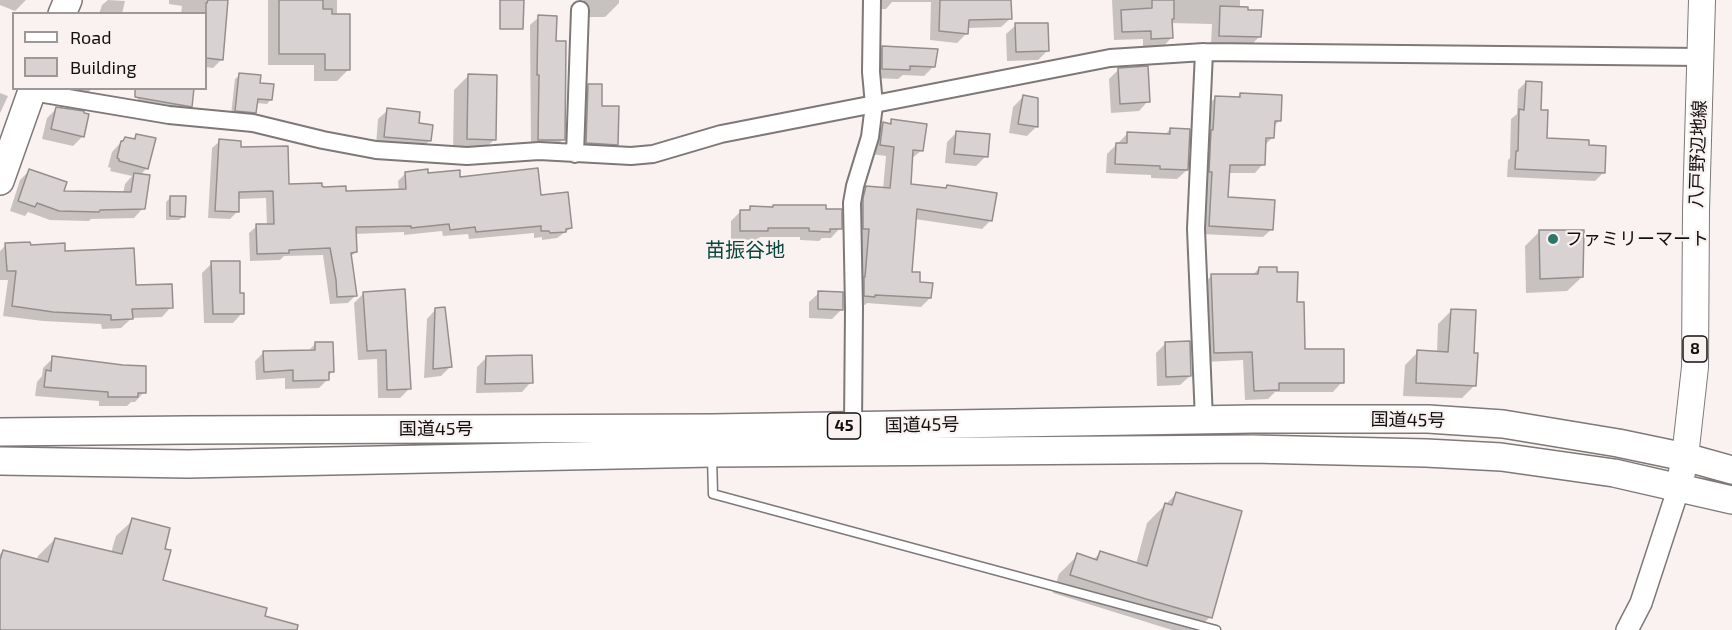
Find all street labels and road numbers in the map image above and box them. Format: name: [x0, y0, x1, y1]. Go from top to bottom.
street label: 八戸野辺地線: [1685, 100, 1711, 208]
road number: 8: [1683, 336, 1707, 362]
street label: 国道45号: [1370, 409, 1446, 431]
road number: 45: [828, 413, 860, 439]
street label: 国道45号: [884, 414, 960, 436]
street label: 国道45号: [399, 418, 473, 440]

